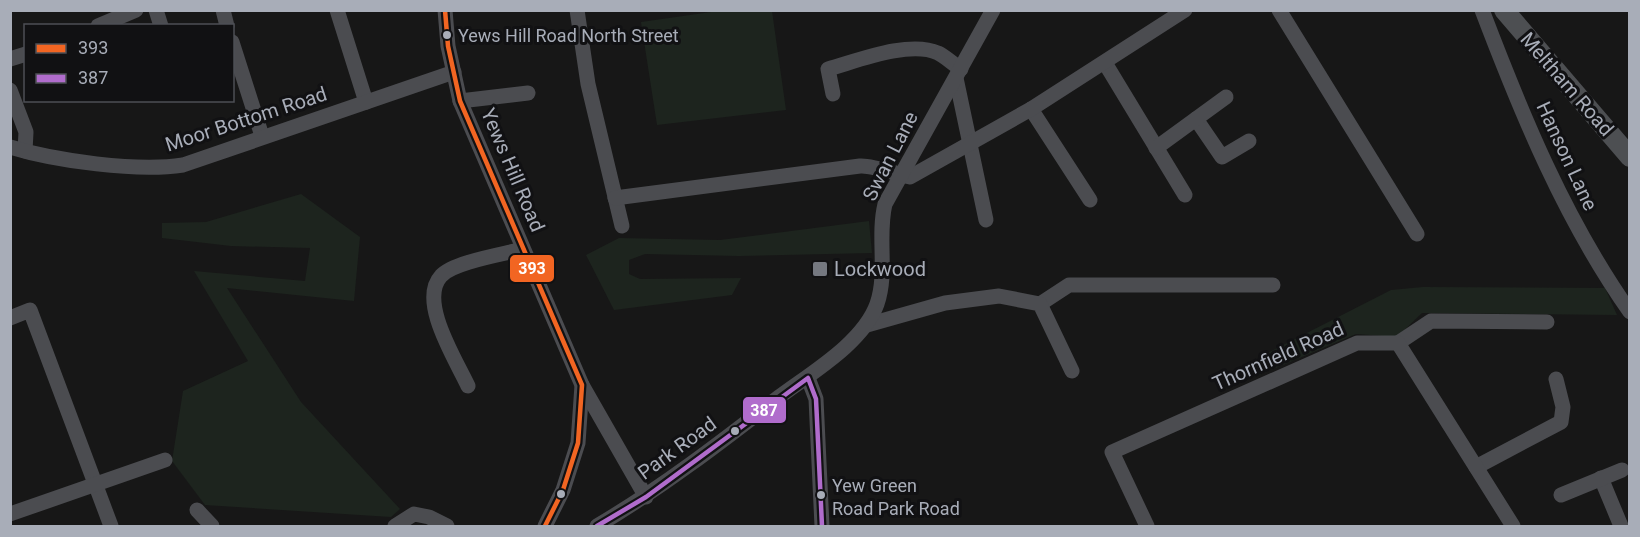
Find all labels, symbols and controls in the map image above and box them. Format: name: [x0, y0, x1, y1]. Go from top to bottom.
legend: [24, 24, 234, 102]
place label: Yews Hill Road North Street: [458, 25, 679, 46]
street label: Meltham Road: [1515, 27, 1619, 141]
marker: Yews Hill Road North Street: [441, 29, 453, 41]
text: 393: [78, 37, 108, 58]
text: 387: [78, 67, 108, 88]
street label: Moor Bottom Road: [162, 82, 330, 156]
street label: Hanson Lane: [1531, 98, 1603, 214]
street label: Yews Hill Road: [476, 105, 550, 235]
street label: Swan Lane: [857, 107, 923, 205]
line badge: 393: [509, 254, 555, 283]
place label: Lockwood: [834, 257, 926, 281]
text: 393: [518, 259, 546, 278]
marker: Lockwood: [811, 260, 829, 278]
street label: Thornfield Road: [1209, 316, 1347, 396]
line badge: 387: [742, 396, 787, 424]
text: 387: [750, 401, 778, 420]
street label: Park Road: [633, 412, 721, 484]
unlabelled marker: [729, 425, 741, 437]
place label: Yew Green Road Park Road: [832, 475, 960, 519]
unlabelled marker: [555, 488, 567, 500]
marker: Yew Green Road Park Road: [815, 489, 827, 501]

